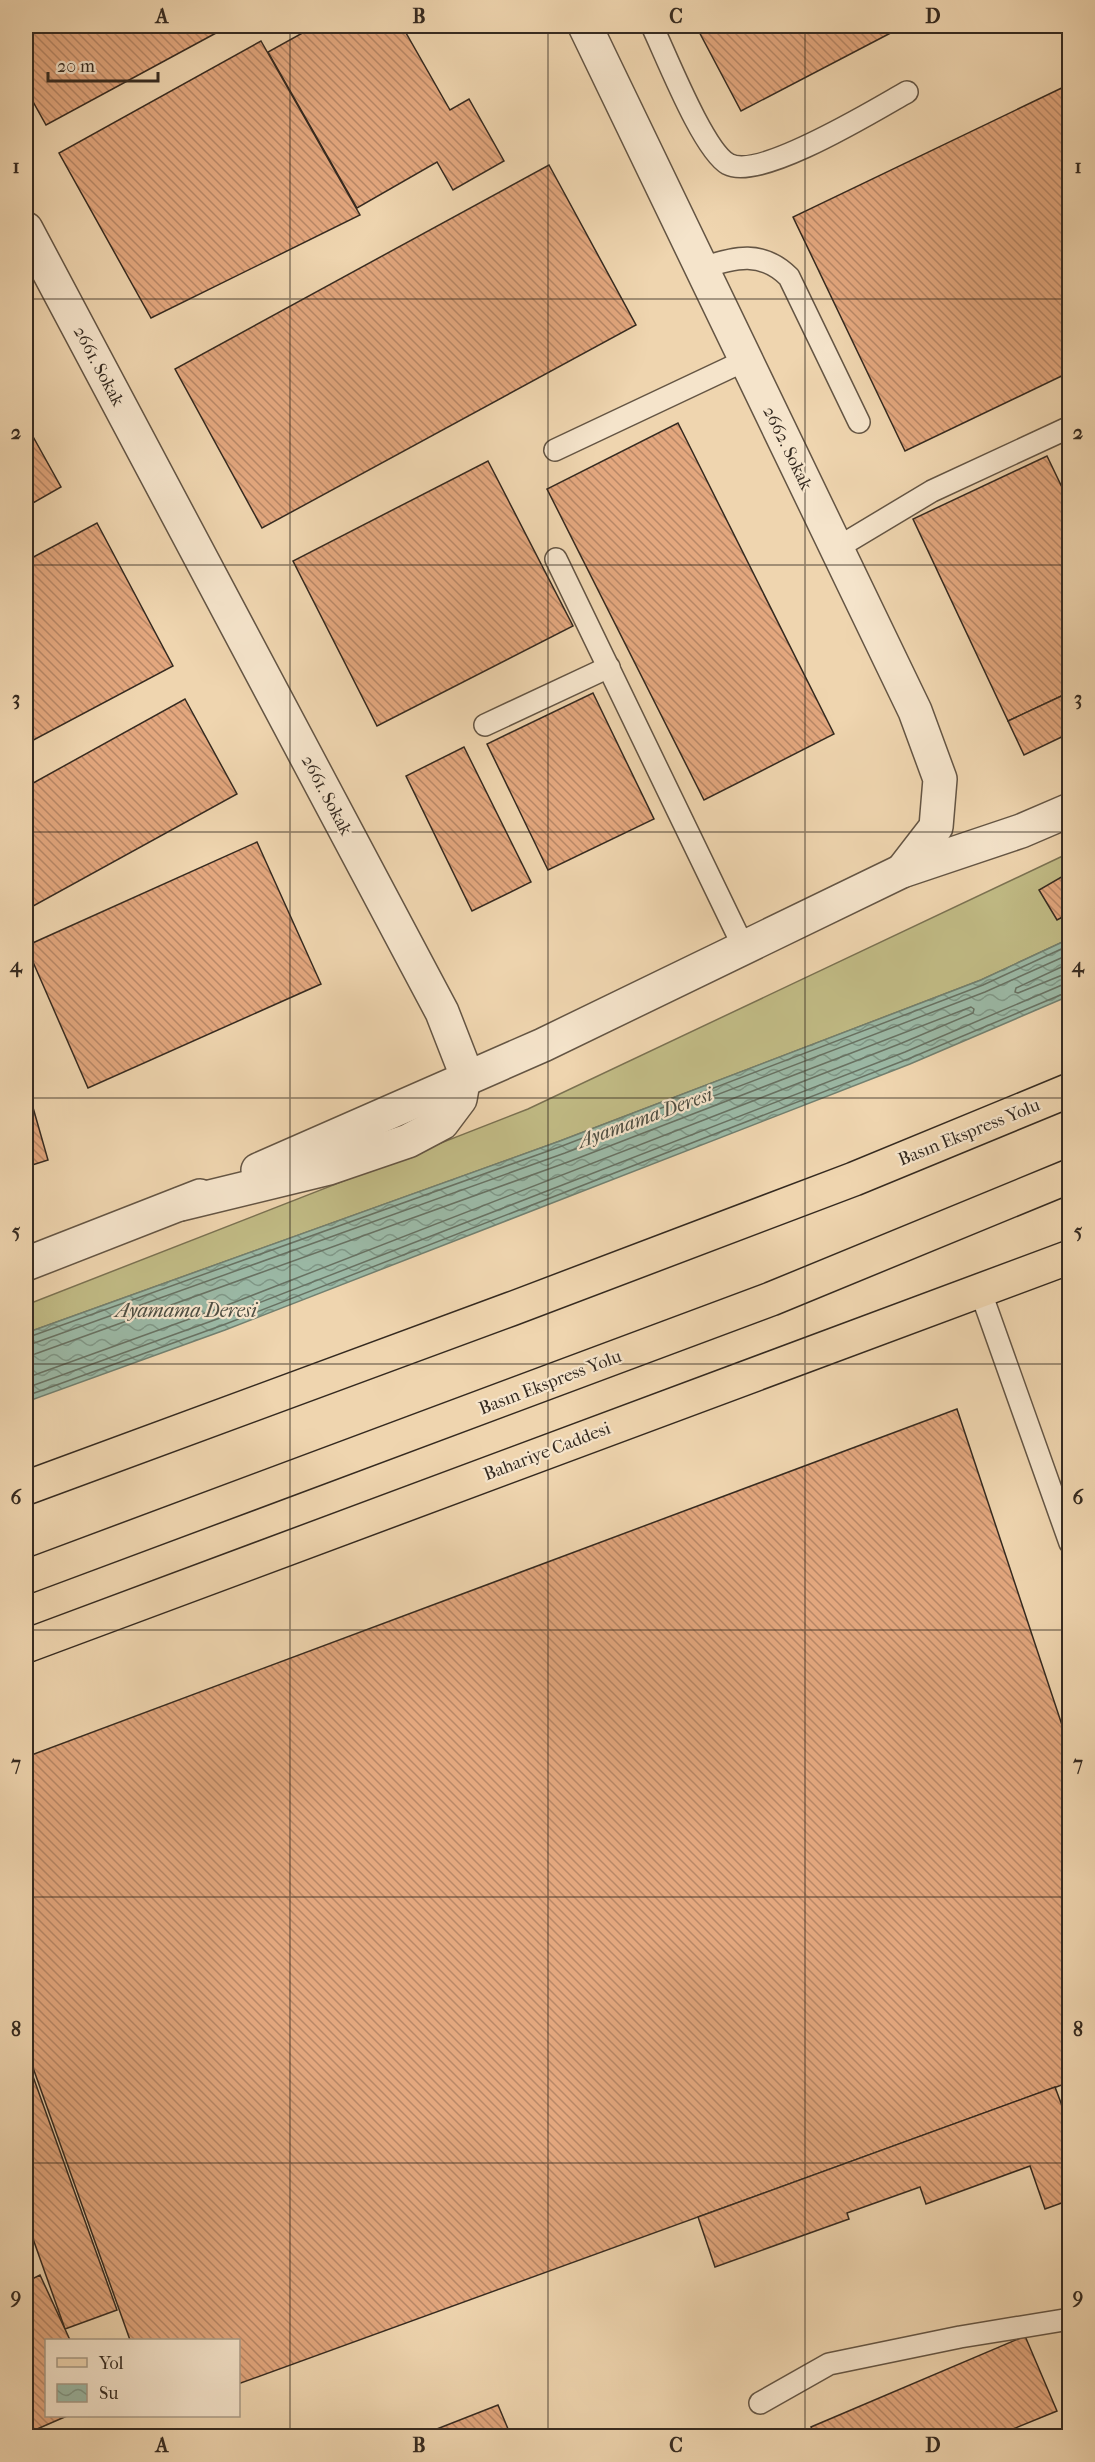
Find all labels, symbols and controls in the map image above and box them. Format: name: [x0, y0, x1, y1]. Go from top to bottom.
text: A: [154, 5, 170, 28]
text: B: [412, 5, 426, 28]
text: C: [669, 5, 683, 28]
text: D: [925, 5, 941, 28]
scale bar: [48, 45, 158, 83]
text: 20 m: [57, 56, 95, 77]
text: 1: [12, 155, 20, 178]
text: 1: [1074, 155, 1082, 178]
street label: 2661. Sokak: [69, 323, 129, 410]
street label: 2662. Sokak: [758, 403, 817, 494]
text: 2: [11, 421, 21, 444]
text: 2: [1073, 421, 1083, 444]
text: 3: [12, 687, 20, 710]
text: 3: [1074, 687, 1082, 710]
street label: 2661. Sokak: [297, 752, 357, 839]
text: 4: [9, 954, 23, 978]
text: 4: [1071, 954, 1085, 978]
water label: Ayamama Deresi: [572, 1082, 717, 1153]
street label: Basın Ekspress Yolu: [895, 1094, 1043, 1170]
text: 5: [12, 1220, 21, 1243]
text: 5: [1074, 1220, 1083, 1243]
water label: Ayamama Deresi: [112, 1299, 258, 1322]
street label: Basın Ekspress Yolu: [476, 1346, 624, 1419]
street label: Bahariye Caddesi: [481, 1417, 614, 1485]
text: 6: [11, 1486, 23, 1509]
text: 6: [1073, 1486, 1085, 1509]
text: 7: [10, 1752, 21, 1775]
text: 7: [1072, 1752, 1083, 1775]
text: 8: [11, 2018, 21, 2041]
text: 8: [1073, 2018, 1083, 2041]
text: 9: [10, 2285, 21, 2308]
text: 9: [1072, 2285, 1083, 2308]
legend: [45, 2339, 240, 2417]
text: Yol: [98, 2353, 124, 2374]
text: Su: [99, 2383, 118, 2404]
text: A: [154, 2434, 170, 2457]
text: B: [412, 2434, 426, 2457]
text: C: [669, 2434, 683, 2457]
text: D: [925, 2434, 941, 2457]

